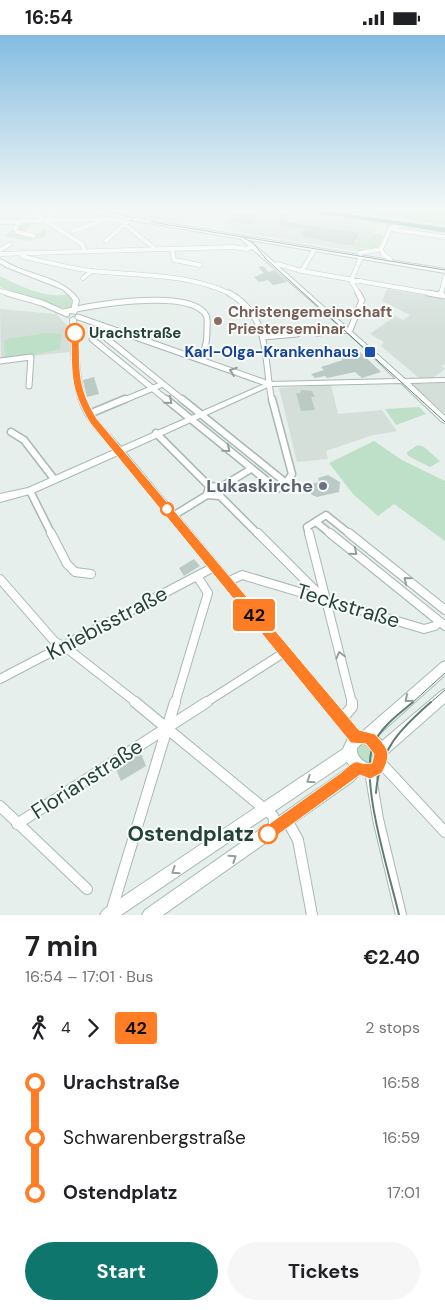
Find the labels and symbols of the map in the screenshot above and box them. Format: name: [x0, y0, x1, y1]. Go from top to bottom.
place label: Christengemeinschaft Priesterseminar: [228, 302, 392, 339]
marker: Christengemeinschaft Priesterseminar: [212, 315, 224, 327]
marker: Urachstraße: [65, 323, 85, 343]
place label: Urachstraße: [89, 323, 181, 343]
place label: Karl-Olga-Krankenhaus: [184, 342, 359, 362]
marker: Karl-Olga-Krankenhaus: [363, 345, 377, 359]
one-way arrow: [230, 367, 238, 377]
one-way arrow: [163, 395, 172, 404]
one-way arrow: [222, 444, 231, 453]
place label: Lukaskirche: [206, 474, 313, 498]
marker: Lukaskirche: [317, 480, 329, 492]
unlabelled marker: [160, 502, 174, 516]
one-way arrow: [348, 547, 357, 555]
street label: Teckstraße: [293, 577, 403, 635]
one-way arrow: [404, 577, 413, 585]
street label: Kniebisstraße: [42, 579, 172, 667]
line badge: 42: [232, 599, 276, 631]
one-way arrow: [335, 650, 346, 659]
one-way arrow: [405, 693, 414, 702]
street label: Florianstraße: [26, 732, 148, 826]
one-way arrow: [306, 774, 315, 783]
place label: Ostendplatz: [128, 820, 254, 848]
marker: Ostendplatz: [258, 824, 278, 844]
one-way arrow: [228, 855, 237, 864]
one-way arrow: [171, 865, 181, 874]

